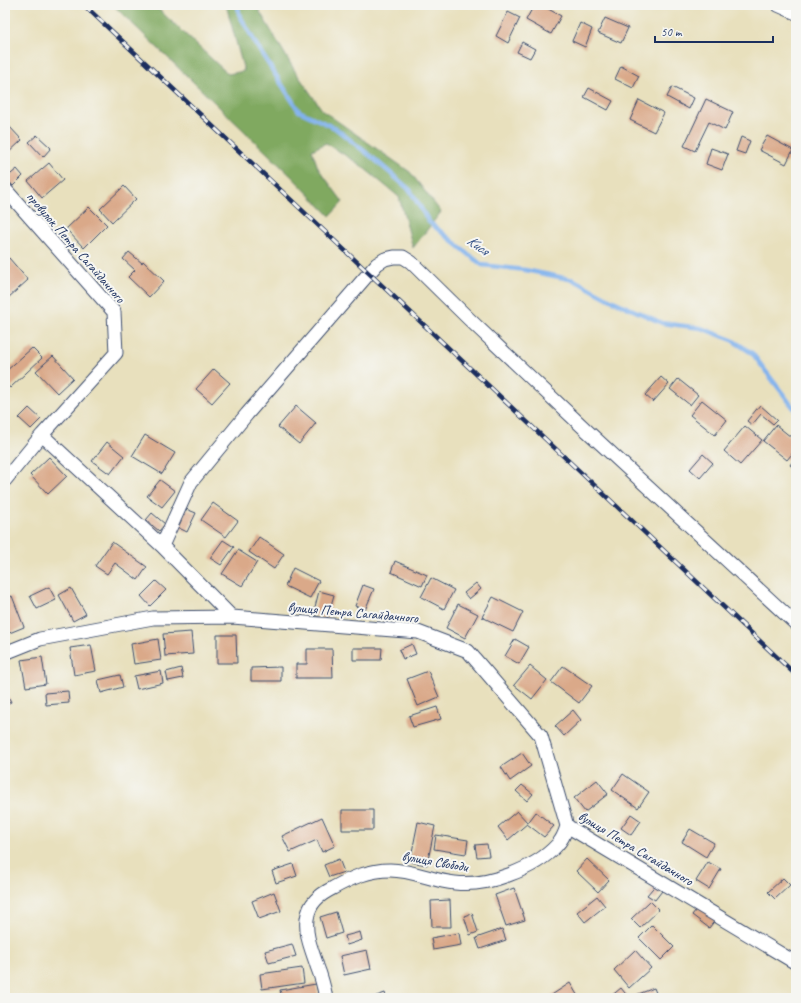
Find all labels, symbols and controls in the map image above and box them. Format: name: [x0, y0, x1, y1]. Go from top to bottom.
scale bar: [655, 18, 773, 44]
text: 50 m: [661, 24, 683, 40]
street label: провулок Петра Сагайдачного: [23, 188, 129, 307]
water label: Кися: [463, 231, 494, 261]
street label: вулиця Петра Сагайдачного: [287, 598, 420, 627]
street label: вулиця Петра Сагайдачного: [575, 807, 697, 890]
street label: вулиця Свободи: [401, 847, 471, 876]

